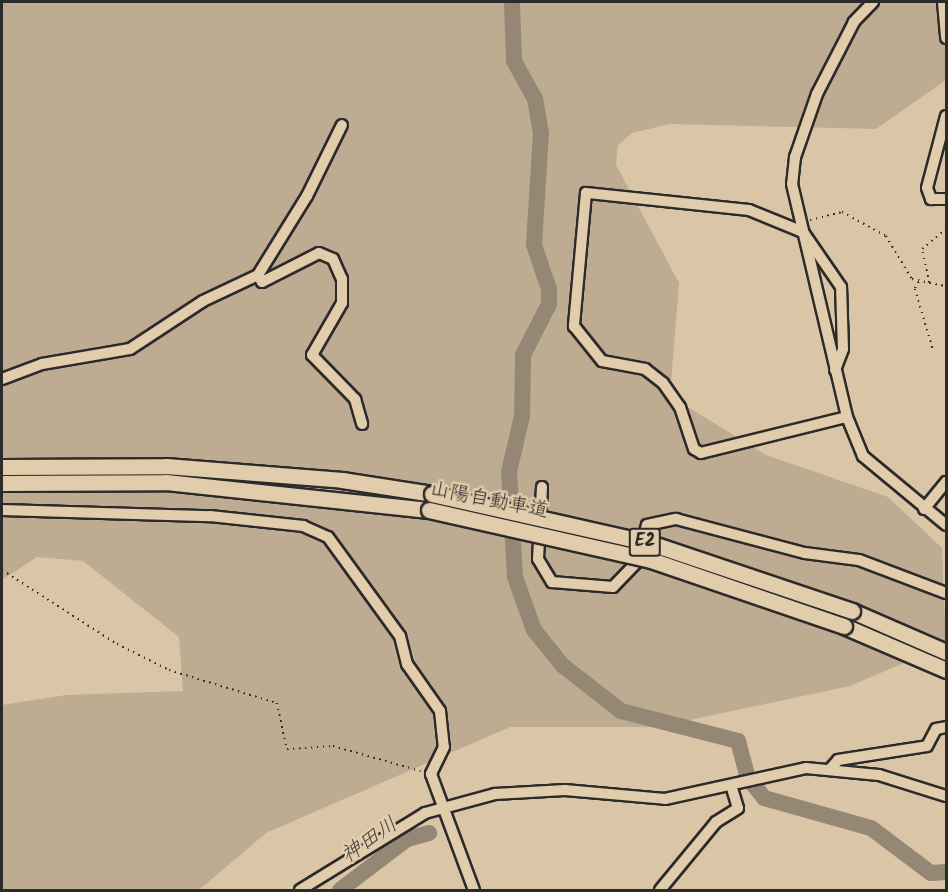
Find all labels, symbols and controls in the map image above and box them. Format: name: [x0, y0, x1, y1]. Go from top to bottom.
street label: 山陽自動車道: [428, 478, 550, 524]
road number: E2: [628, 527, 662, 557]
water label: 神田川: [337, 813, 403, 869]

